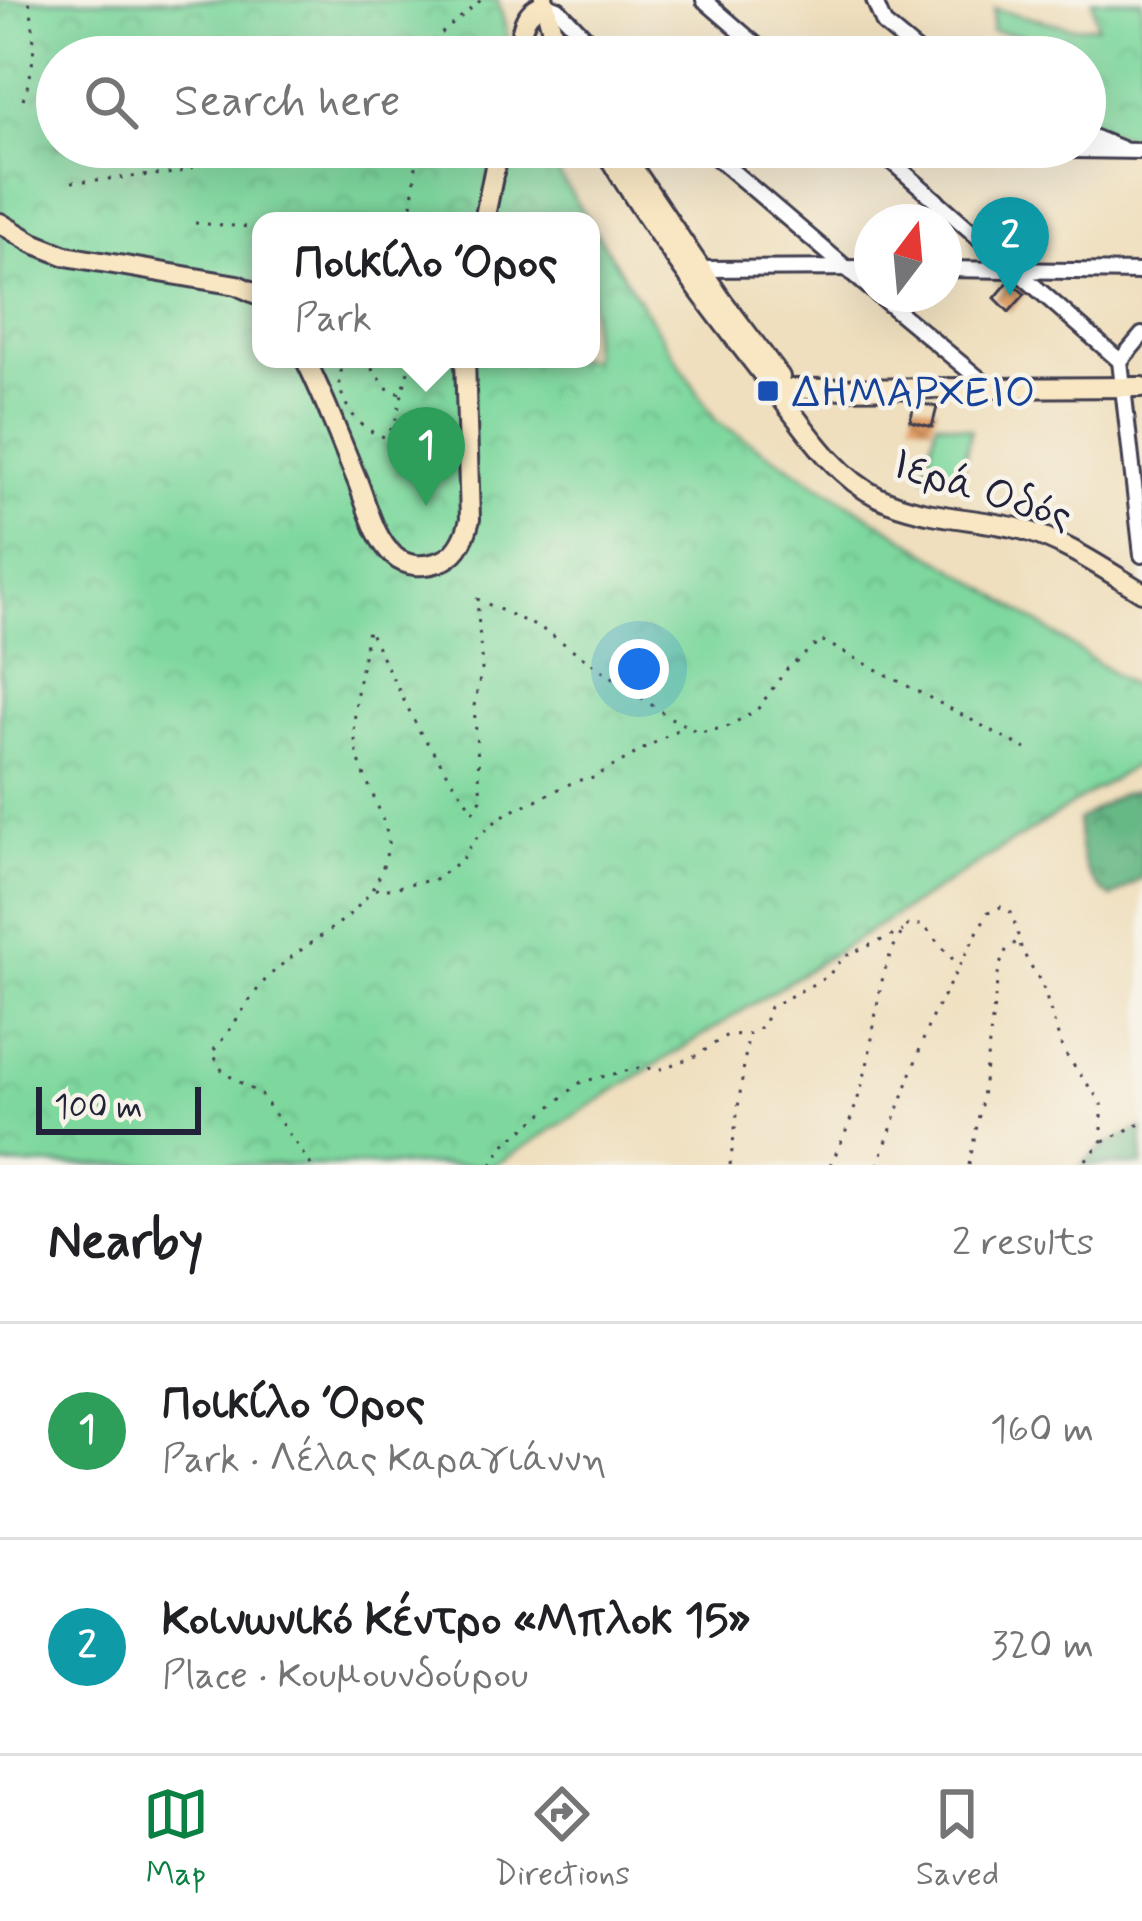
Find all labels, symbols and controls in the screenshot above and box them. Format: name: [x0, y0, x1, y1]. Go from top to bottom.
search box: [36, 36, 1106, 168]
icon: search: [78, 69, 144, 135]
text: Search here: [174, 73, 401, 132]
pin: 2: [971, 197, 1049, 296]
north arrow: [854, 204, 962, 312]
popup: [252, 212, 600, 368]
text: Ποικίλο Όρος: [294, 235, 558, 294]
text: Park: [294, 294, 372, 345]
place label: ΔΗΜΑΡΧΕΙΟ: [792, 367, 1035, 422]
marker: ΔΗΜΑΡΧΕΙΟ: [755, 378, 781, 404]
pin: 1: [387, 407, 465, 506]
street label: Ιερά Οδός: [886, 438, 1078, 545]
your location: [609, 639, 669, 699]
scale bar: [36, 1081, 201, 1134]
text: 100 m: [54, 1086, 143, 1130]
text: Nearby: [48, 1210, 203, 1276]
text: 2 results: [952, 1218, 1094, 1269]
text: Ποικίλο Όρος: [162, 1376, 425, 1435]
text: 1: [78, 1405, 96, 1456]
text: 160 m: [990, 1405, 1094, 1456]
text: Park · Λέλας Καραγιάννη: [162, 1435, 607, 1486]
text: Κοινωνικό Κέντρο «Μπλοκ 15»: [162, 1592, 750, 1651]
text: 2: [77, 1621, 97, 1672]
text: 320 m: [991, 1621, 1094, 1672]
text: Place · Κουμουνδούρου: [162, 1651, 528, 1702]
tab: Map: [143, 1781, 209, 1897]
tab: Directions: [494, 1781, 630, 1897]
tab: Saved: [916, 1781, 999, 1897]

